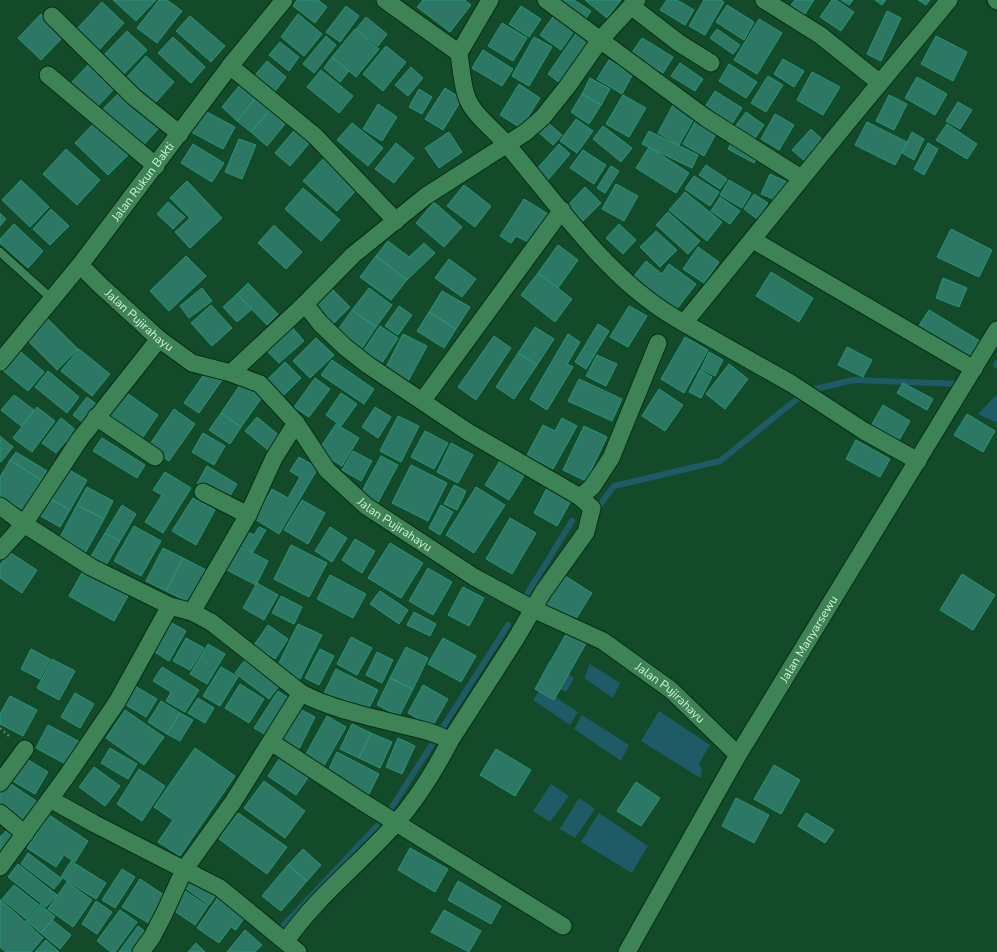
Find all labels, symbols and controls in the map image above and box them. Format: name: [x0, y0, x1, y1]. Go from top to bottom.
street label: Jalan Rukun Bakti: [107, 139, 178, 225]
street label: Jalan Pujirahayu: [101, 285, 177, 355]
street label: Jalan Pujirahayu: [353, 493, 435, 555]
street label: Jalan Manyarsewu: [776, 592, 841, 686]
street label: Jalan Pujirahayu: [631, 658, 708, 727]

